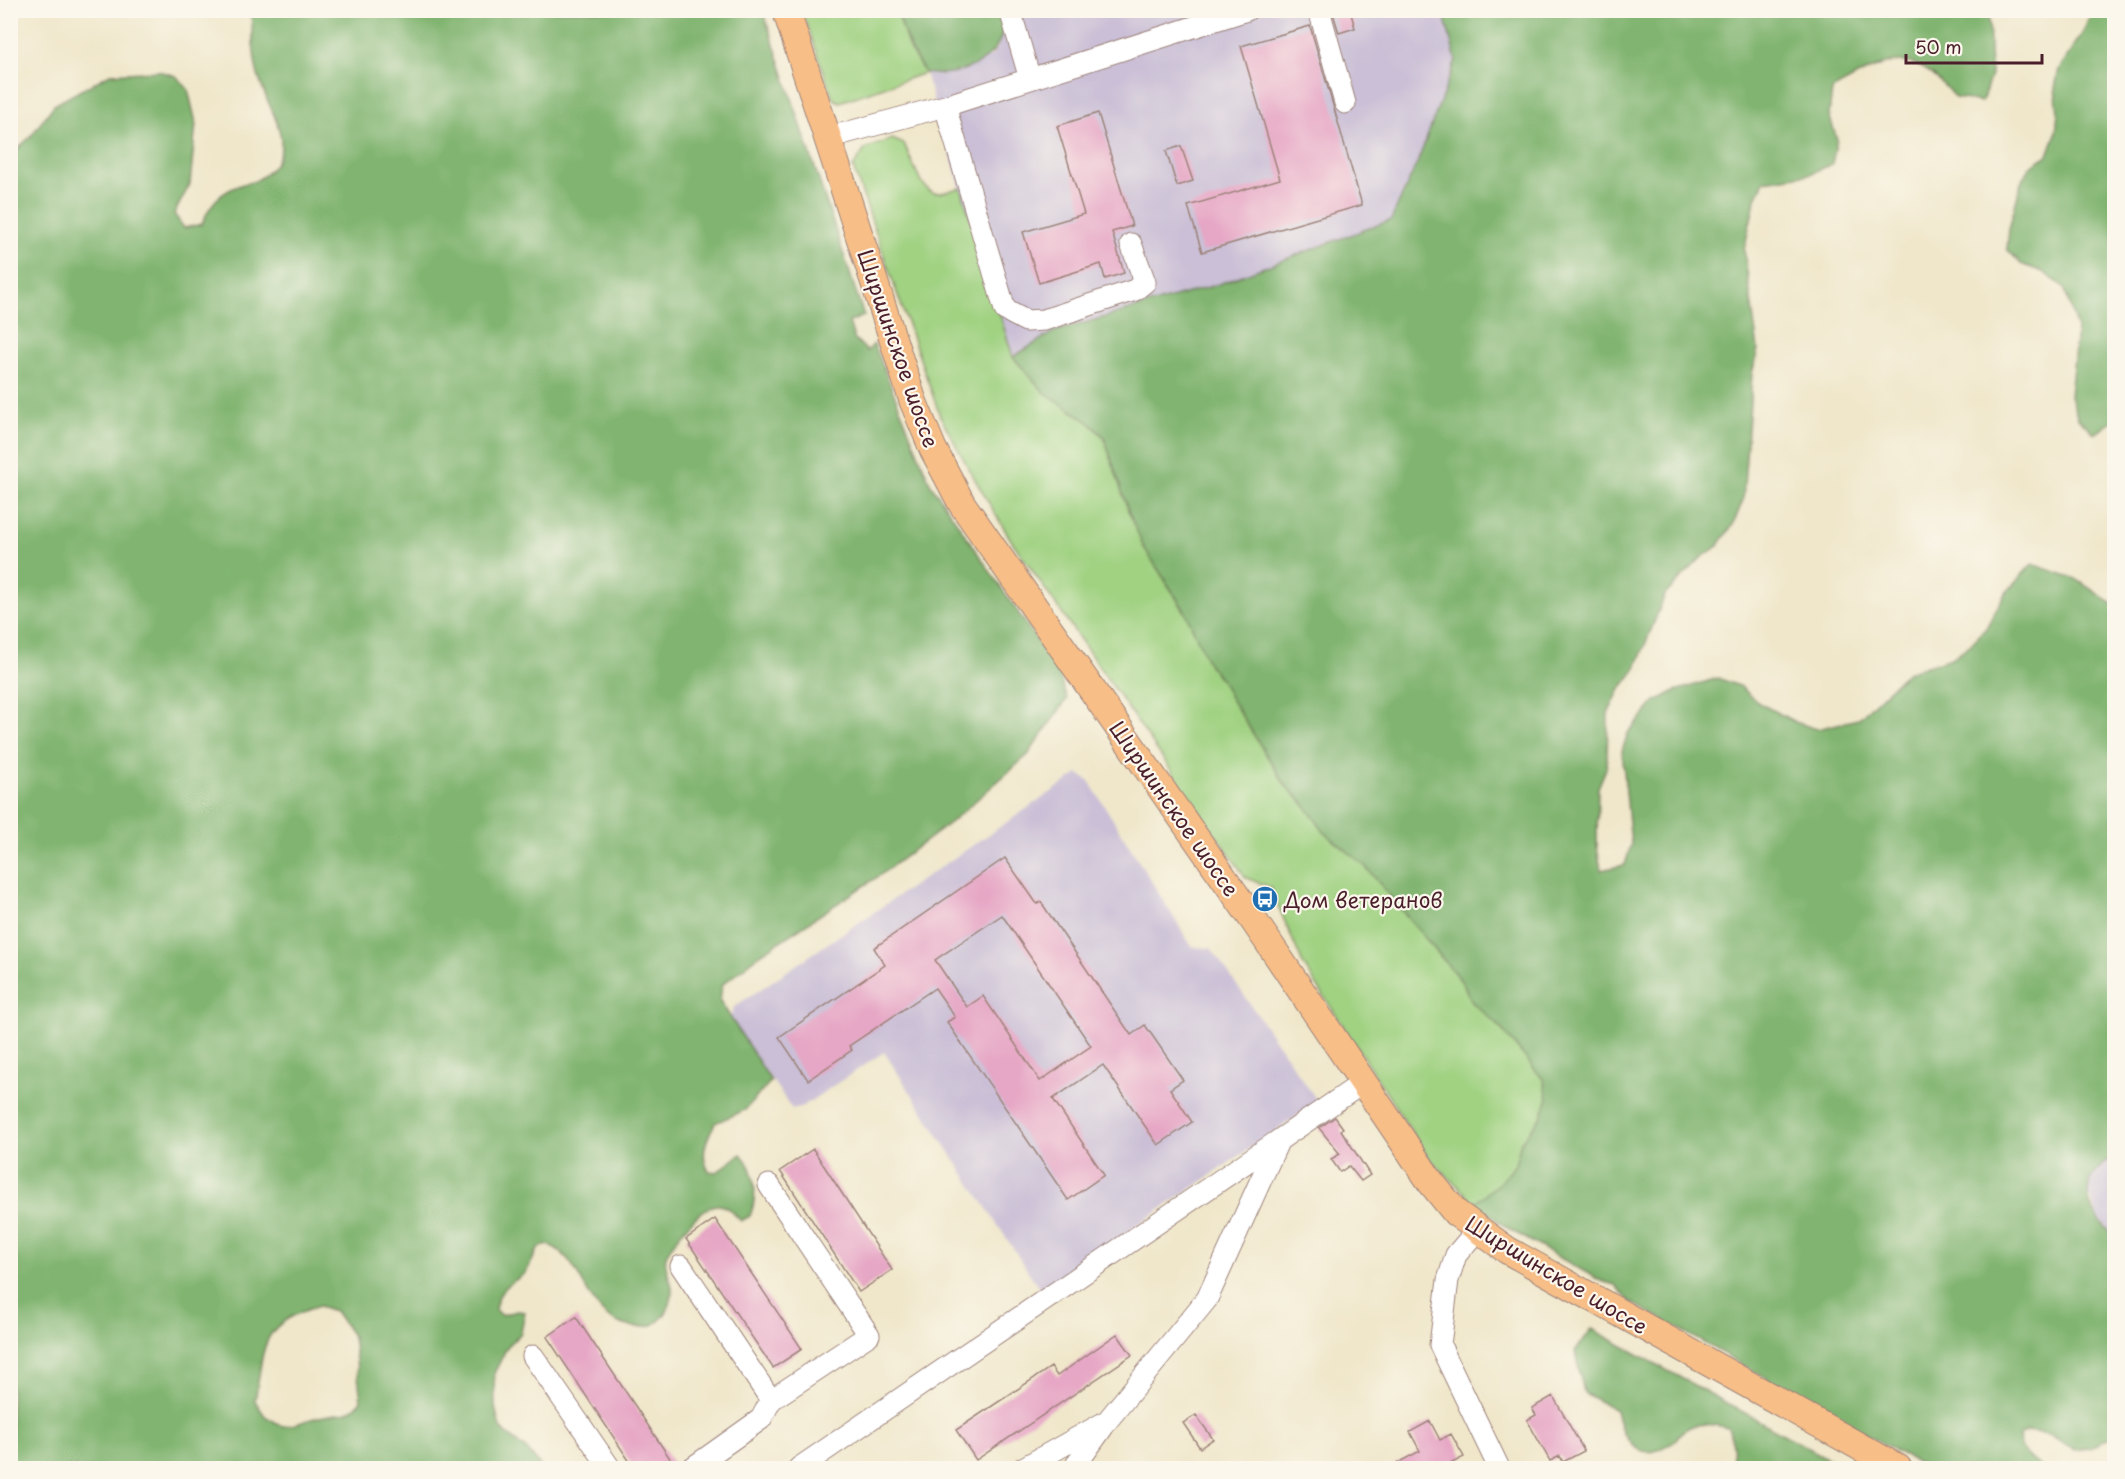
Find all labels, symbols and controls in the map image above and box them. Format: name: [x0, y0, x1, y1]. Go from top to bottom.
scale bar: [1906, 27, 2042, 65]
text: 50 m: [1915, 33, 1962, 60]
street label: Ширшинское шоссе: [850, 245, 948, 451]
street label: Ширшинское шоссе: [1102, 714, 1248, 902]
place label: Дом ветеранов: [1283, 883, 1443, 915]
bus stop icon: Дом ветеранов: [1250, 884, 1280, 914]
street label: Ширшинское шоссе: [1460, 1207, 1654, 1341]

